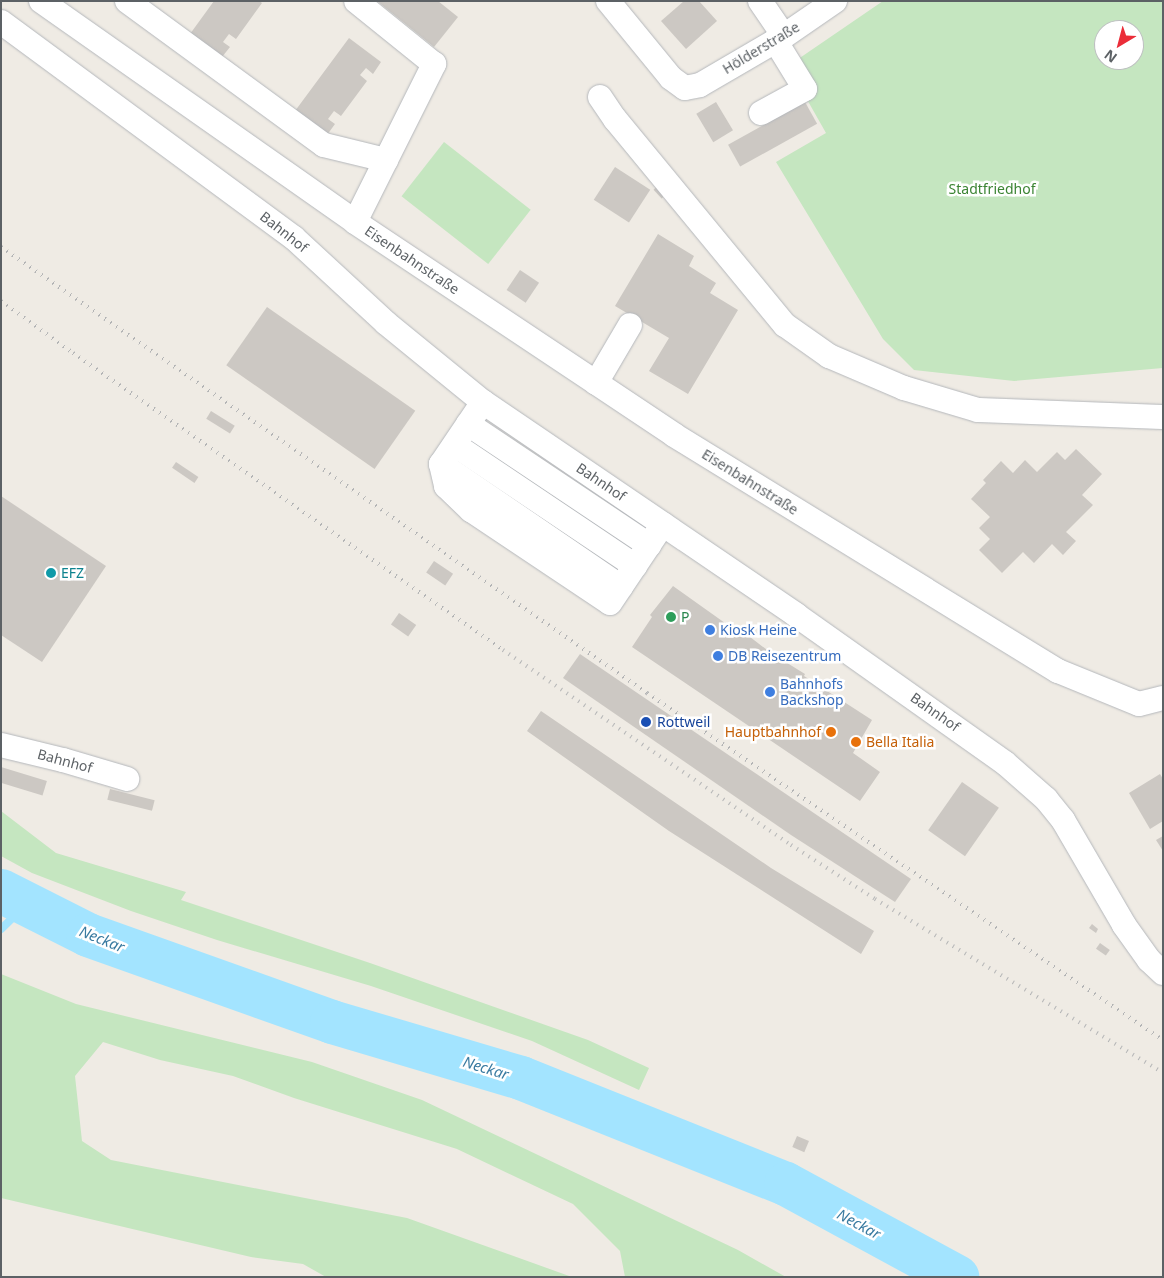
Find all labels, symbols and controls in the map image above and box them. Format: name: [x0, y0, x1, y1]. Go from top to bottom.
street label: Hölderstraße: [720, 19, 802, 77]
north arrow: [1094, 20, 1144, 70]
text: N: [1100, 46, 1121, 68]
park label: Stadtfriedhof: [949, 181, 1035, 197]
street label: Bahnhof: [257, 208, 311, 256]
street label: Eisenbahnstraße: [362, 222, 462, 298]
street label: Eisenbahnstraße: [699, 446, 801, 518]
street label: Bahnhof: [573, 459, 629, 505]
place label: EFZ: [61, 565, 84, 581]
marker: EFZ: [45, 567, 57, 579]
place label: P: [681, 609, 689, 625]
marker: P: [665, 611, 677, 623]
place label: Kiosk Heine: [720, 622, 797, 638]
marker: Kiosk Heine: [704, 624, 716, 636]
place label: DB Reisezentrum: [728, 648, 841, 664]
marker: DB Reisezentrum: [712, 650, 724, 662]
place label: Bahnhofs Backshop: [780, 676, 844, 709]
marker: Bahnhofs Backshop: [764, 686, 776, 698]
street label: Bahnhof: [907, 689, 963, 735]
place label: Rottweil: [657, 714, 710, 730]
marker: Rottweil: [639, 715, 653, 729]
place label: Hauptbahnhof: [725, 724, 821, 740]
marker: Hauptbahnhof: [825, 726, 837, 738]
place label: Bella Italia: [866, 734, 934, 750]
marker: Bella Italia: [850, 736, 862, 748]
street label: Bahnhof: [36, 746, 94, 776]
water label: Neckar: [77, 922, 127, 956]
water label: Neckar: [461, 1053, 511, 1083]
water label: Neckar: [834, 1205, 884, 1243]

